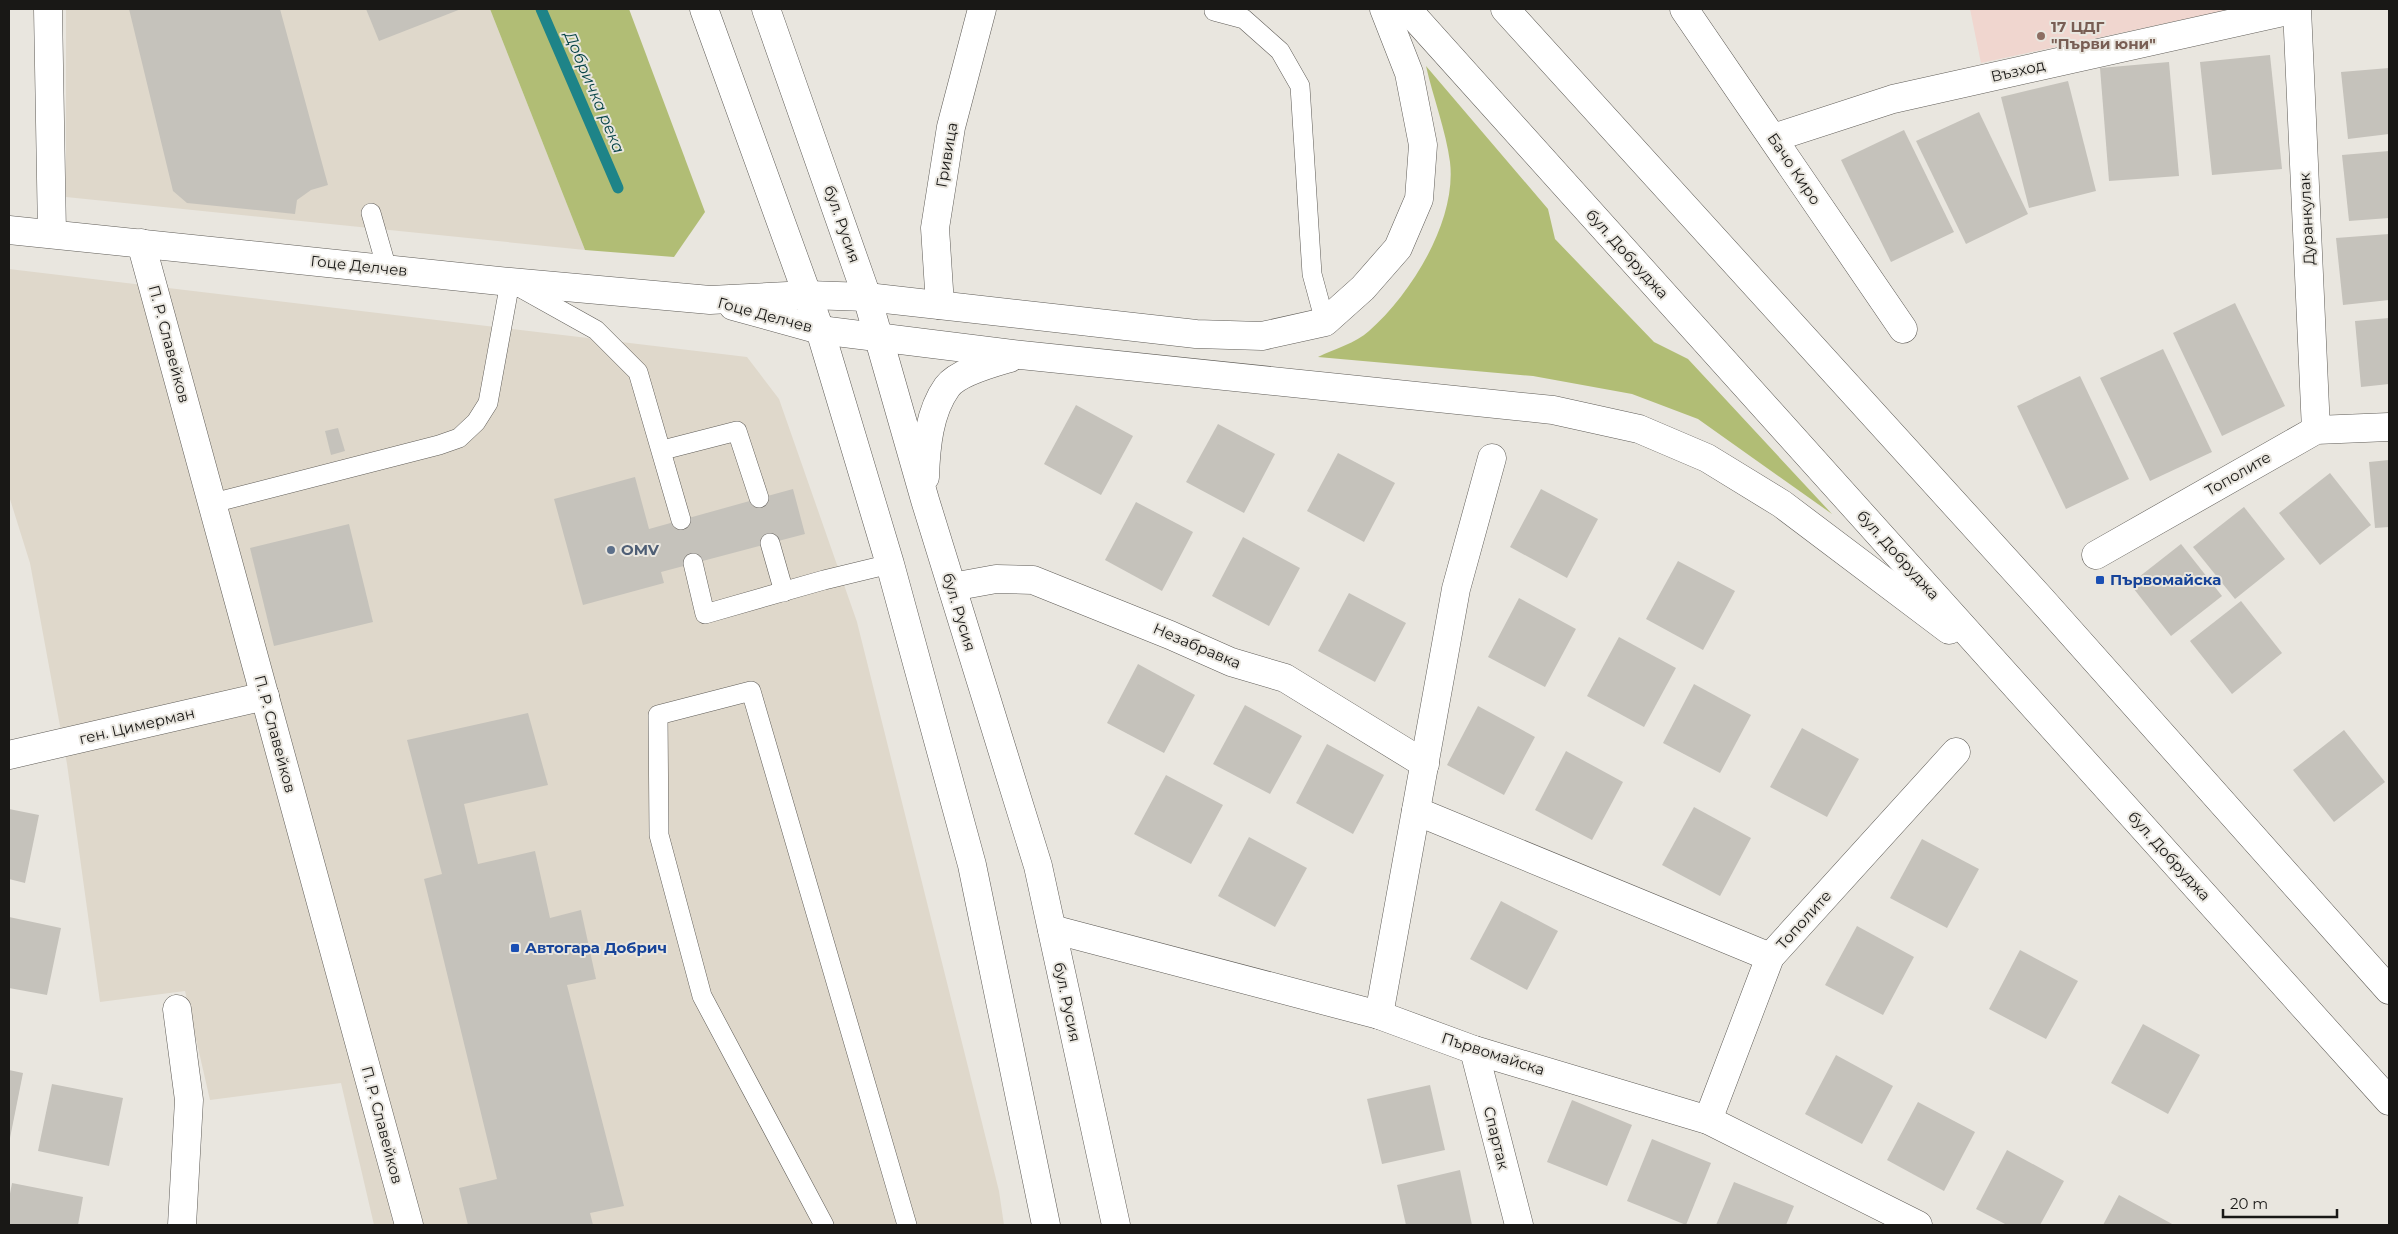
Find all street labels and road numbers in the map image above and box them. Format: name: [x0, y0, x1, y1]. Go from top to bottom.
street label: Възход: [1989, 55, 2047, 86]
street label: Гривица: [931, 121, 962, 189]
street label: Бачо Киро: [1763, 129, 1825, 208]
street label: Дуранкулак: [2295, 172, 2318, 266]
street label: бул. Русия: [820, 183, 865, 265]
street label: бул. Добруджа: [1582, 205, 1673, 302]
street label: Гоце Делчев: [310, 251, 408, 280]
street label: П. Р. Славейков: [145, 283, 194, 405]
street label: Гоце Делчев: [716, 293, 815, 336]
street label: Тополите: [2201, 447, 2274, 500]
street label: бул. Добруджа: [1853, 506, 1944, 603]
street label: бул. Русия: [939, 570, 980, 653]
street label: Незабравка: [1150, 619, 1244, 673]
street label: П. Р. Славейков: [251, 673, 300, 795]
street label: ген. Цимерман: [77, 703, 197, 748]
street label: бул. Добруджа: [2124, 807, 2215, 904]
street label: Тополите: [1772, 886, 1835, 953]
street label: бул. Русия: [1050, 960, 1085, 1043]
street label: Първомайска: [1439, 1028, 1547, 1079]
street label: П. Р. Славейков: [358, 1064, 407, 1186]
street label: Спартак: [1480, 1104, 1514, 1172]

